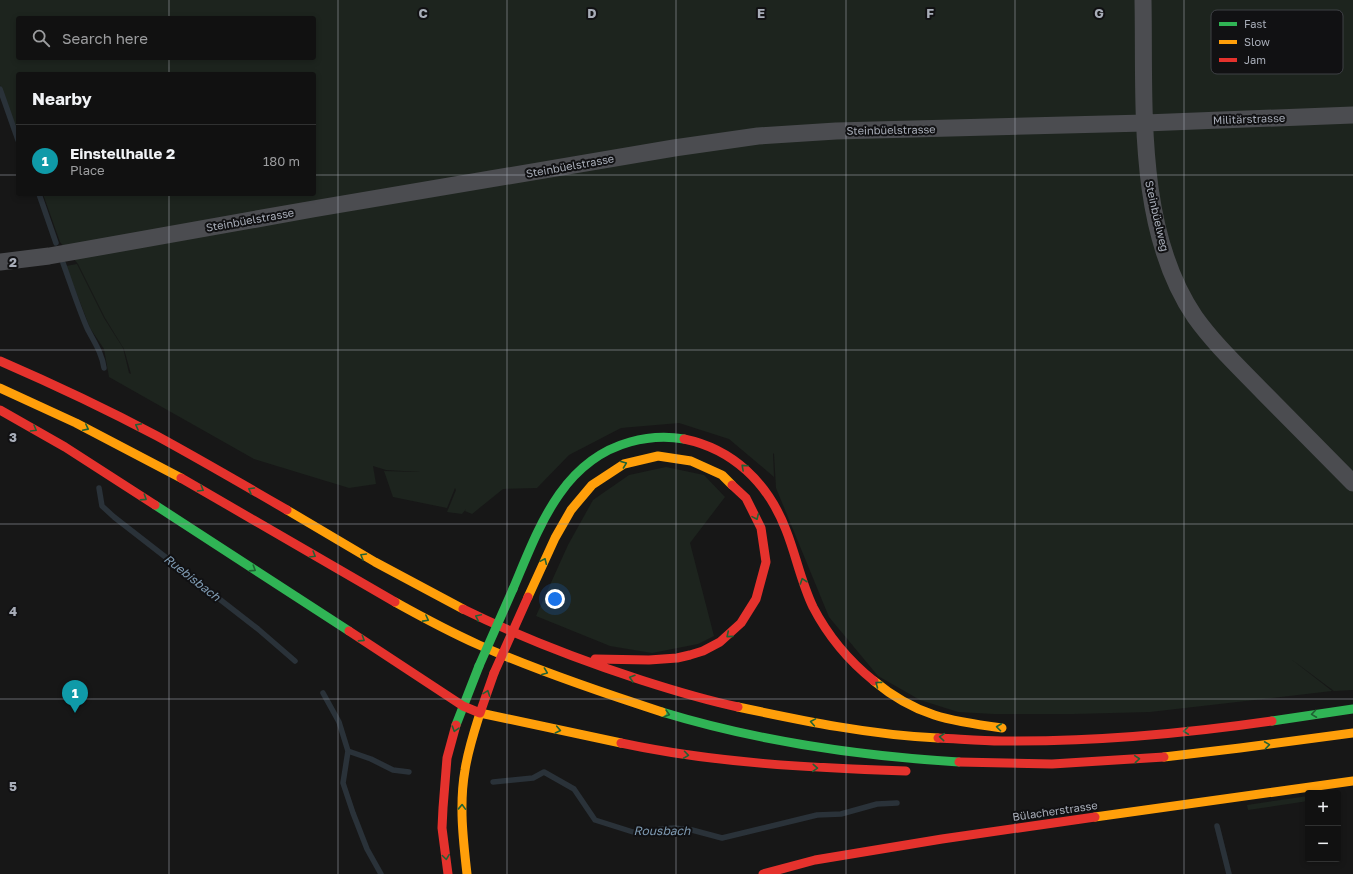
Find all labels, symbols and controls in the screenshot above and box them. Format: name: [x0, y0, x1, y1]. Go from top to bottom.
text: C: [418, 5, 428, 21]
text: D: [587, 5, 597, 21]
text: E: [757, 5, 765, 21]
text: F: [926, 5, 934, 21]
text: G: [1094, 5, 1104, 21]
legend: [1211, 10, 1343, 74]
search box: [16, 16, 316, 60]
text: Fast: [1244, 17, 1267, 30]
icon: search: [30, 27, 52, 49]
text: Search here: [62, 29, 148, 47]
text: Slow: [1244, 35, 1270, 48]
text: Jam: [1244, 53, 1266, 66]
text: Nearby: [32, 88, 92, 109]
street label: Militärstrasse: [1213, 111, 1285, 126]
street label: Steinbüelstrasse: [846, 122, 936, 137]
text: Einstellhalle 2: [70, 144, 175, 162]
street label: Steinbüelstrasse: [525, 151, 615, 180]
text: 1: [42, 153, 48, 169]
text: 180 m: [263, 153, 300, 169]
text: Place: [70, 162, 105, 178]
street label: Steinbüelweg: [1143, 179, 1172, 253]
street label: Steinbüelstrasse: [205, 205, 295, 234]
text: 2: [9, 254, 17, 270]
one-way arrow: [82, 423, 90, 431]
one-way arrow: [135, 423, 142, 431]
one-way arrow: [30, 424, 37, 431]
text: 3: [9, 429, 17, 445]
one-way arrow: [621, 460, 628, 468]
one-way arrow: [741, 465, 748, 472]
one-way arrow: [197, 484, 204, 491]
one-way arrow: [248, 487, 255, 494]
one-way arrow: [140, 494, 147, 501]
one-way arrow: [751, 513, 759, 521]
water label: Ruebisbach: [161, 551, 224, 605]
one-way arrow: [309, 551, 316, 558]
one-way arrow: [360, 553, 367, 560]
one-way arrow: [539, 558, 547, 566]
one-way arrow: [249, 564, 256, 572]
one-way arrow: [799, 577, 807, 584]
your location: [545, 589, 565, 609]
text: 4: [9, 603, 17, 619]
one-way arrow: [422, 614, 429, 622]
one-way arrow: [475, 614, 482, 622]
one-way arrow: [726, 630, 733, 637]
one-way arrow: [358, 635, 365, 642]
one-way arrow: [541, 667, 548, 675]
one-way arrow: [629, 674, 636, 683]
pin: 1: [62, 680, 88, 713]
one-way arrow: [876, 682, 883, 689]
one-way arrow: [482, 689, 490, 696]
one-way arrow: [664, 709, 671, 718]
one-way arrow: [1311, 709, 1317, 718]
one-way arrow: [810, 718, 816, 727]
one-way arrow: [996, 723, 1002, 732]
one-way arrow: [451, 725, 460, 732]
one-way arrow: [555, 725, 562, 733]
one-way arrow: [1183, 727, 1189, 736]
one-way arrow: [939, 733, 945, 742]
one-way arrow: [1264, 741, 1270, 750]
one-way arrow: [683, 750, 689, 759]
one-way arrow: [1134, 755, 1140, 764]
one-way arrow: [812, 763, 818, 772]
text: 5: [9, 778, 17, 794]
map controls: [1305, 790, 1341, 862]
button: +: [1305, 790, 1341, 826]
street label: Bülacherstrasse: [1012, 798, 1098, 823]
one-way arrow: [457, 804, 466, 810]
water label: Rousbach: [634, 823, 691, 838]
button: −: [1305, 826, 1341, 862]
one-way arrow: [441, 854, 450, 860]

